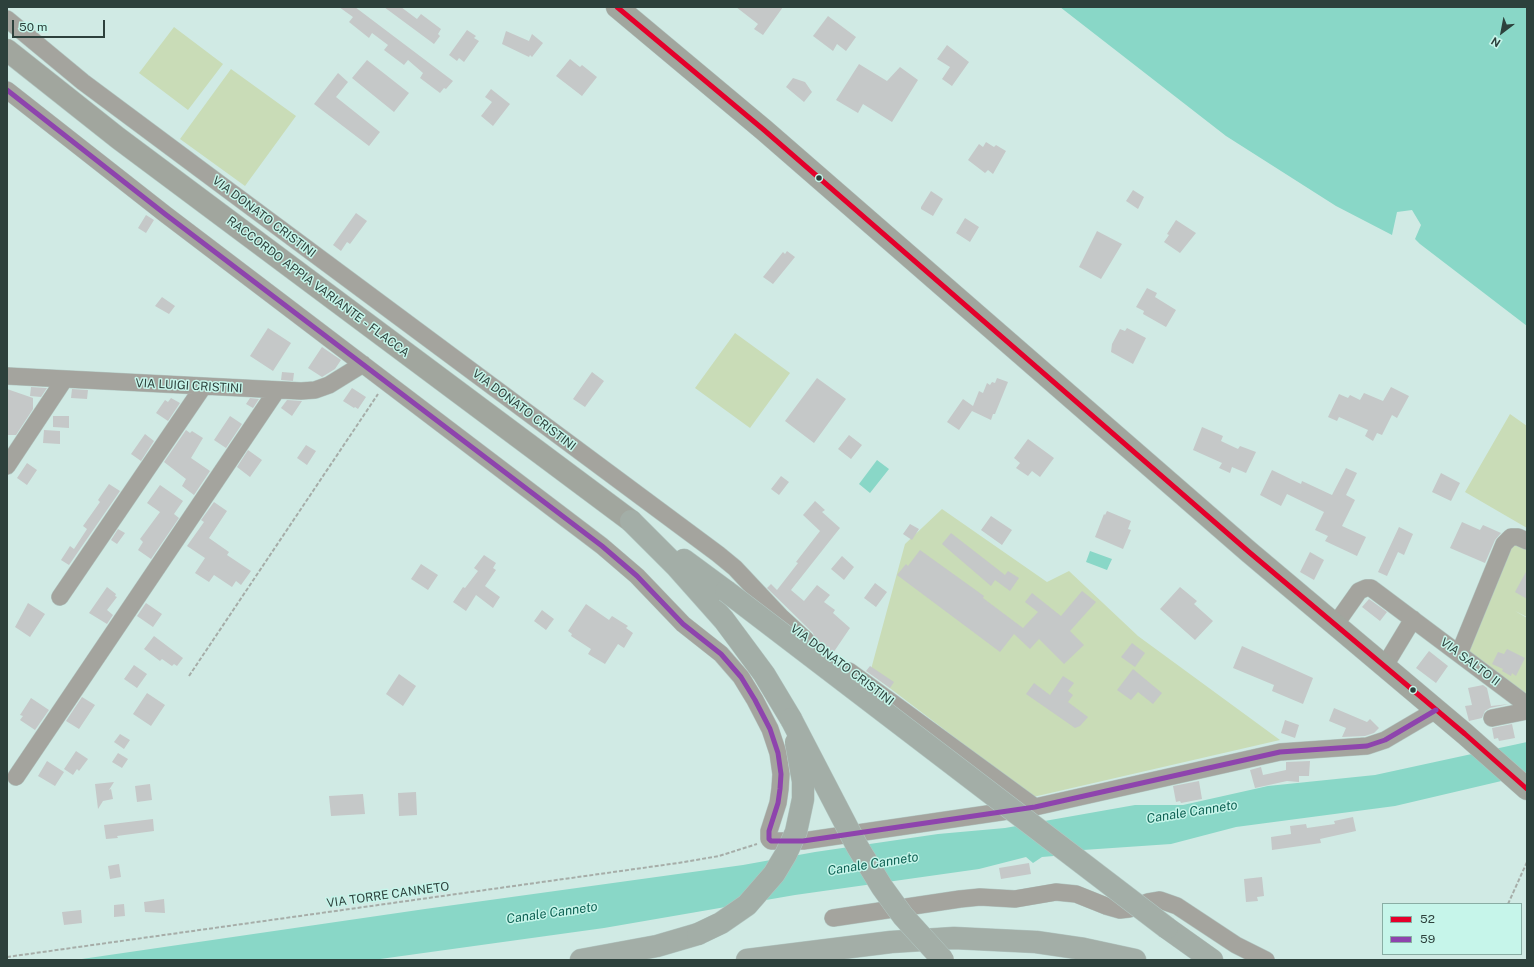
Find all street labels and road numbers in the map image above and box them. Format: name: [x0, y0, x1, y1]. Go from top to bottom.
street label: VIA DONATO CRISTINI: [209, 173, 319, 261]
street label: RACCORDO APPIA VARIANTE - FLACCA: [224, 214, 412, 360]
street label: VIA DONATO CRISTINI: [469, 366, 579, 454]
street label: VIA LUIGI CRISTINI: [135, 376, 243, 396]
street label: VIA DONATO CRISTINI: [787, 621, 897, 709]
street label: VIA SALTO II: [1437, 635, 1503, 689]
street label: VIA TORRE CANNETO: [326, 879, 450, 911]

